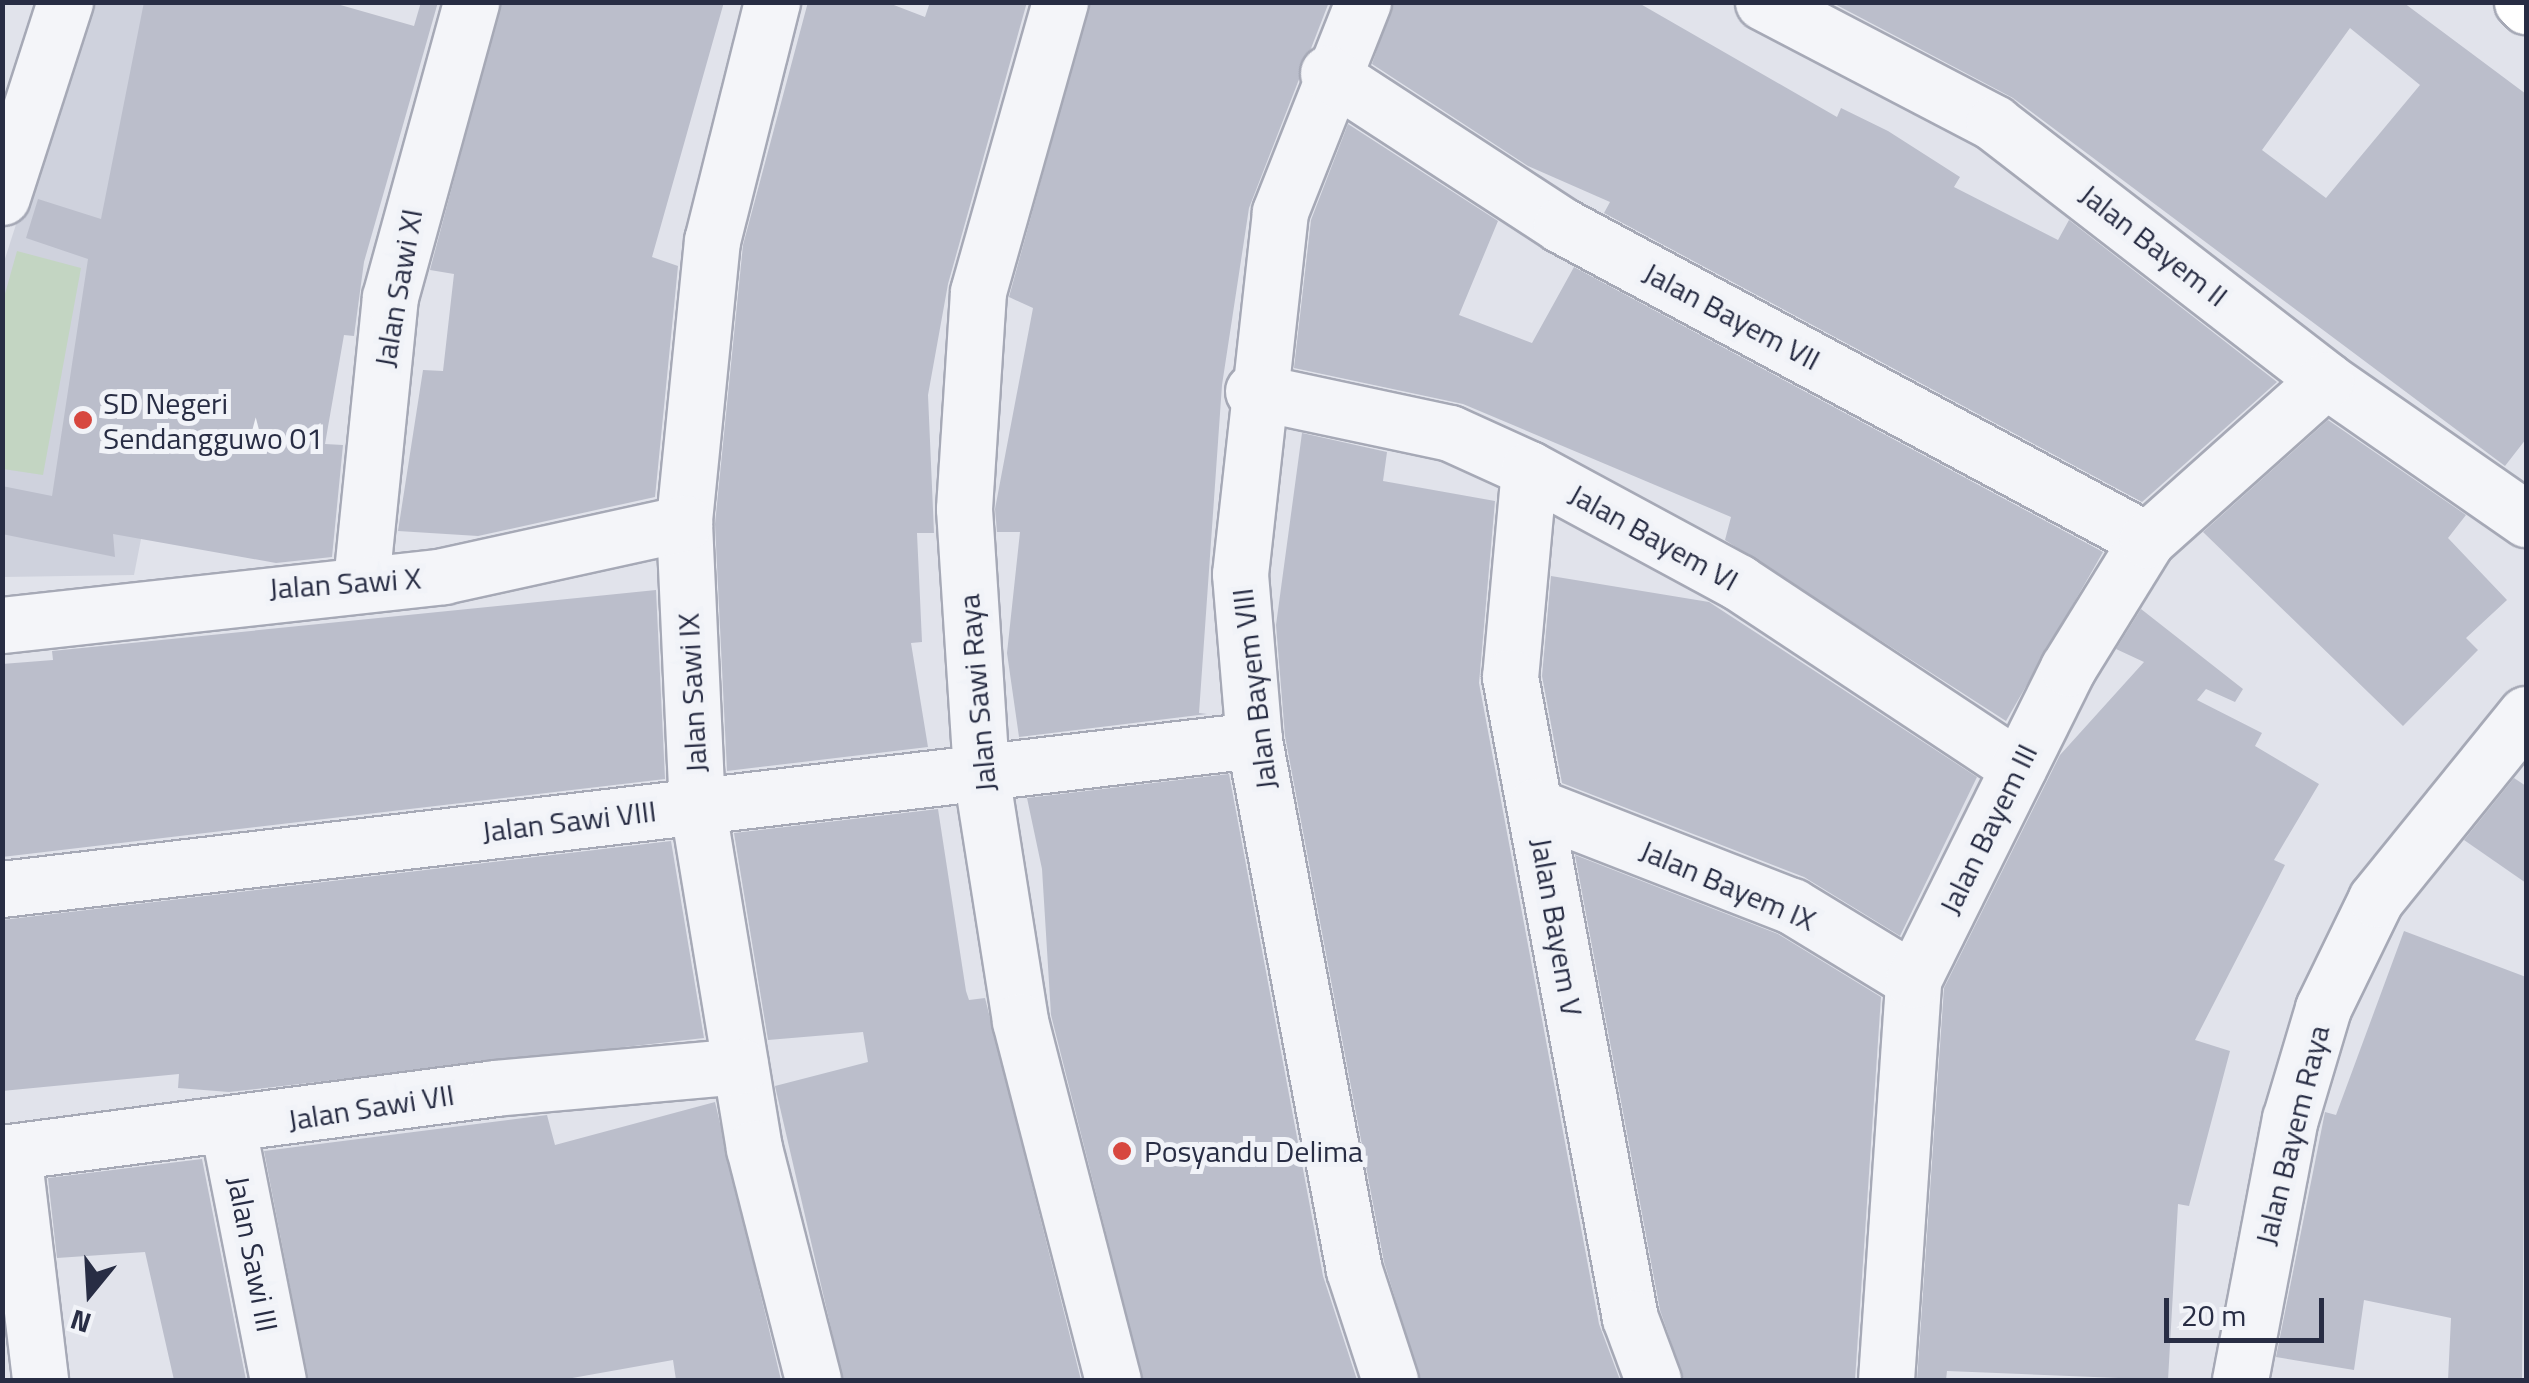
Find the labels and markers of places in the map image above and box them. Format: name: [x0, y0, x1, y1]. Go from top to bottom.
place label: SD Negeri Sendangguwo 01: [103, 385, 323, 456]
marker: SD Negeri Sendangguwo 01: [72, 409, 94, 431]
place label: Posyandu Delima: [1144, 1133, 1363, 1169]
marker: Posyandu Delima: [1109, 1138, 1135, 1164]

